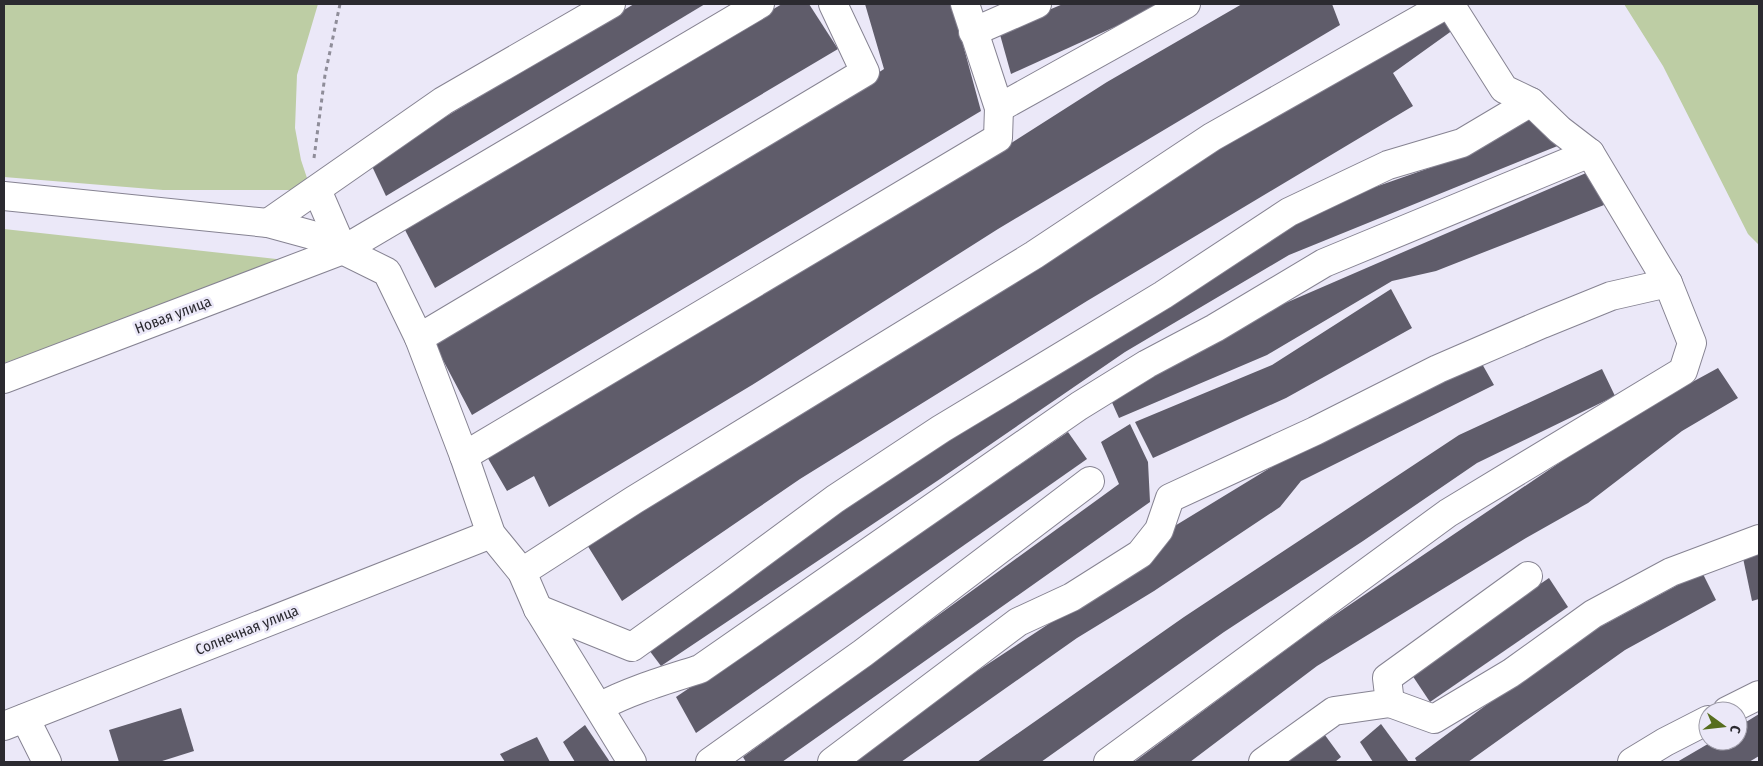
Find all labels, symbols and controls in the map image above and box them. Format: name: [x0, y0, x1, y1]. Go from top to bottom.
street label: Новая улица: [132, 292, 214, 338]
street label: Солнечная улица: [193, 601, 301, 659]
north arrow: [1698, 701, 1748, 751]
text: С: [1726, 723, 1744, 736]

